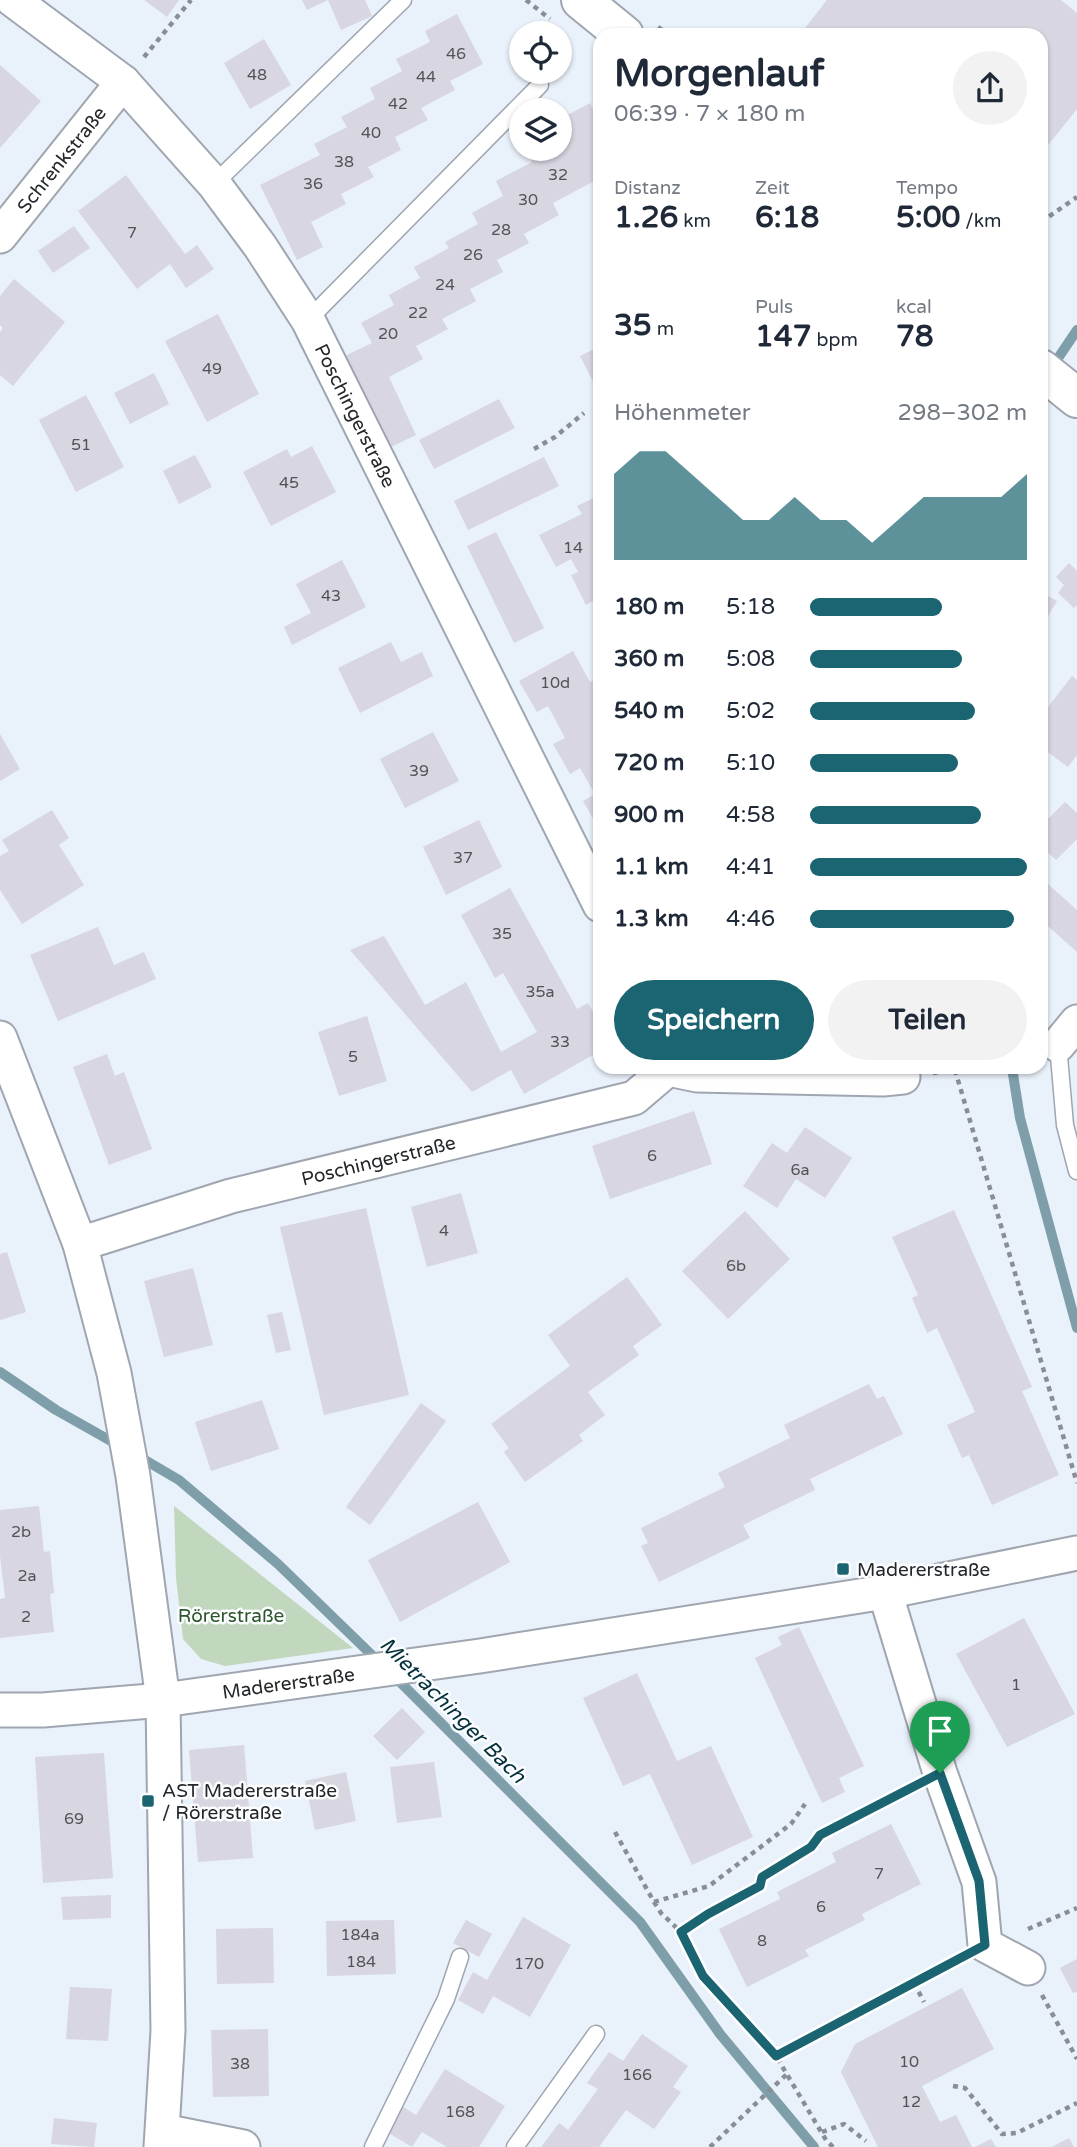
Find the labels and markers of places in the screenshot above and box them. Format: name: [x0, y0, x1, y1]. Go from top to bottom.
place label: Madererstraße: [857, 1559, 990, 1581]
marker: Madererstraße: [835, 1561, 851, 1577]
pin: [910, 1701, 970, 1773]
place label: AST Madererstraße / Rörerstraße: [162, 1780, 337, 1824]
marker: AST Madererstraße / Rörerstraße: [140, 1793, 156, 1809]

